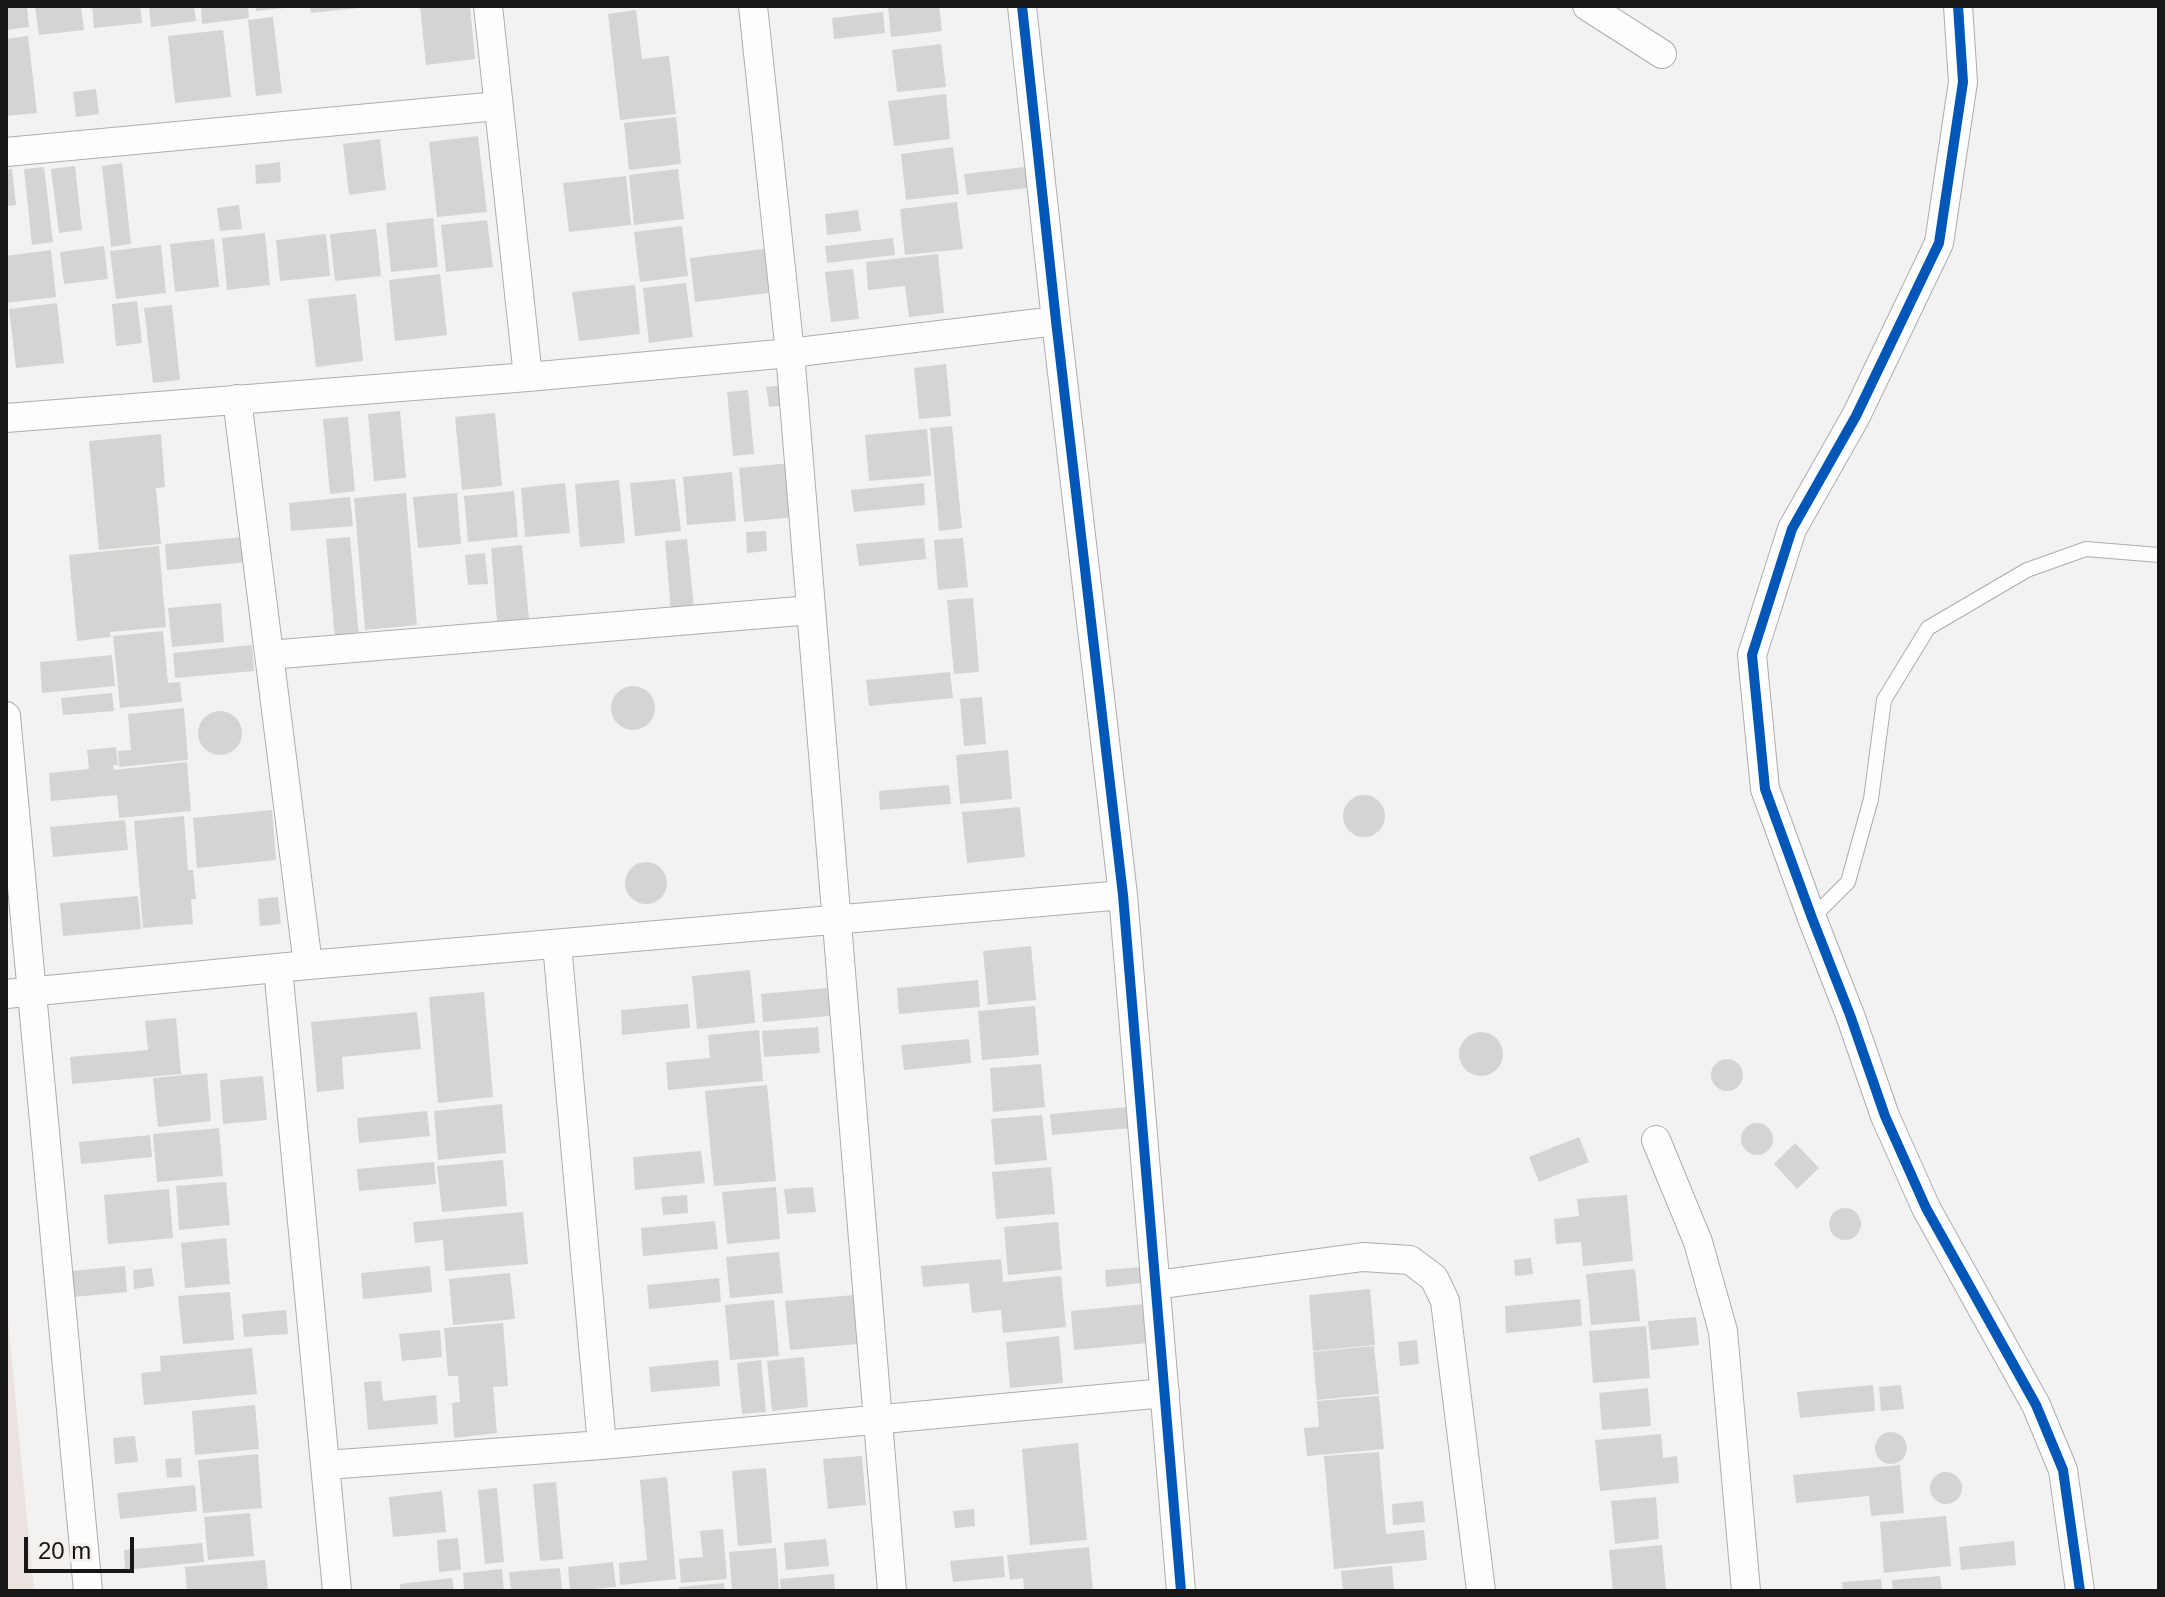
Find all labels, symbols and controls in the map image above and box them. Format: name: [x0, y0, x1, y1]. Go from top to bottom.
scale bar: [28, 1521, 138, 1571]
text: 20 m: [38, 1537, 91, 1564]

